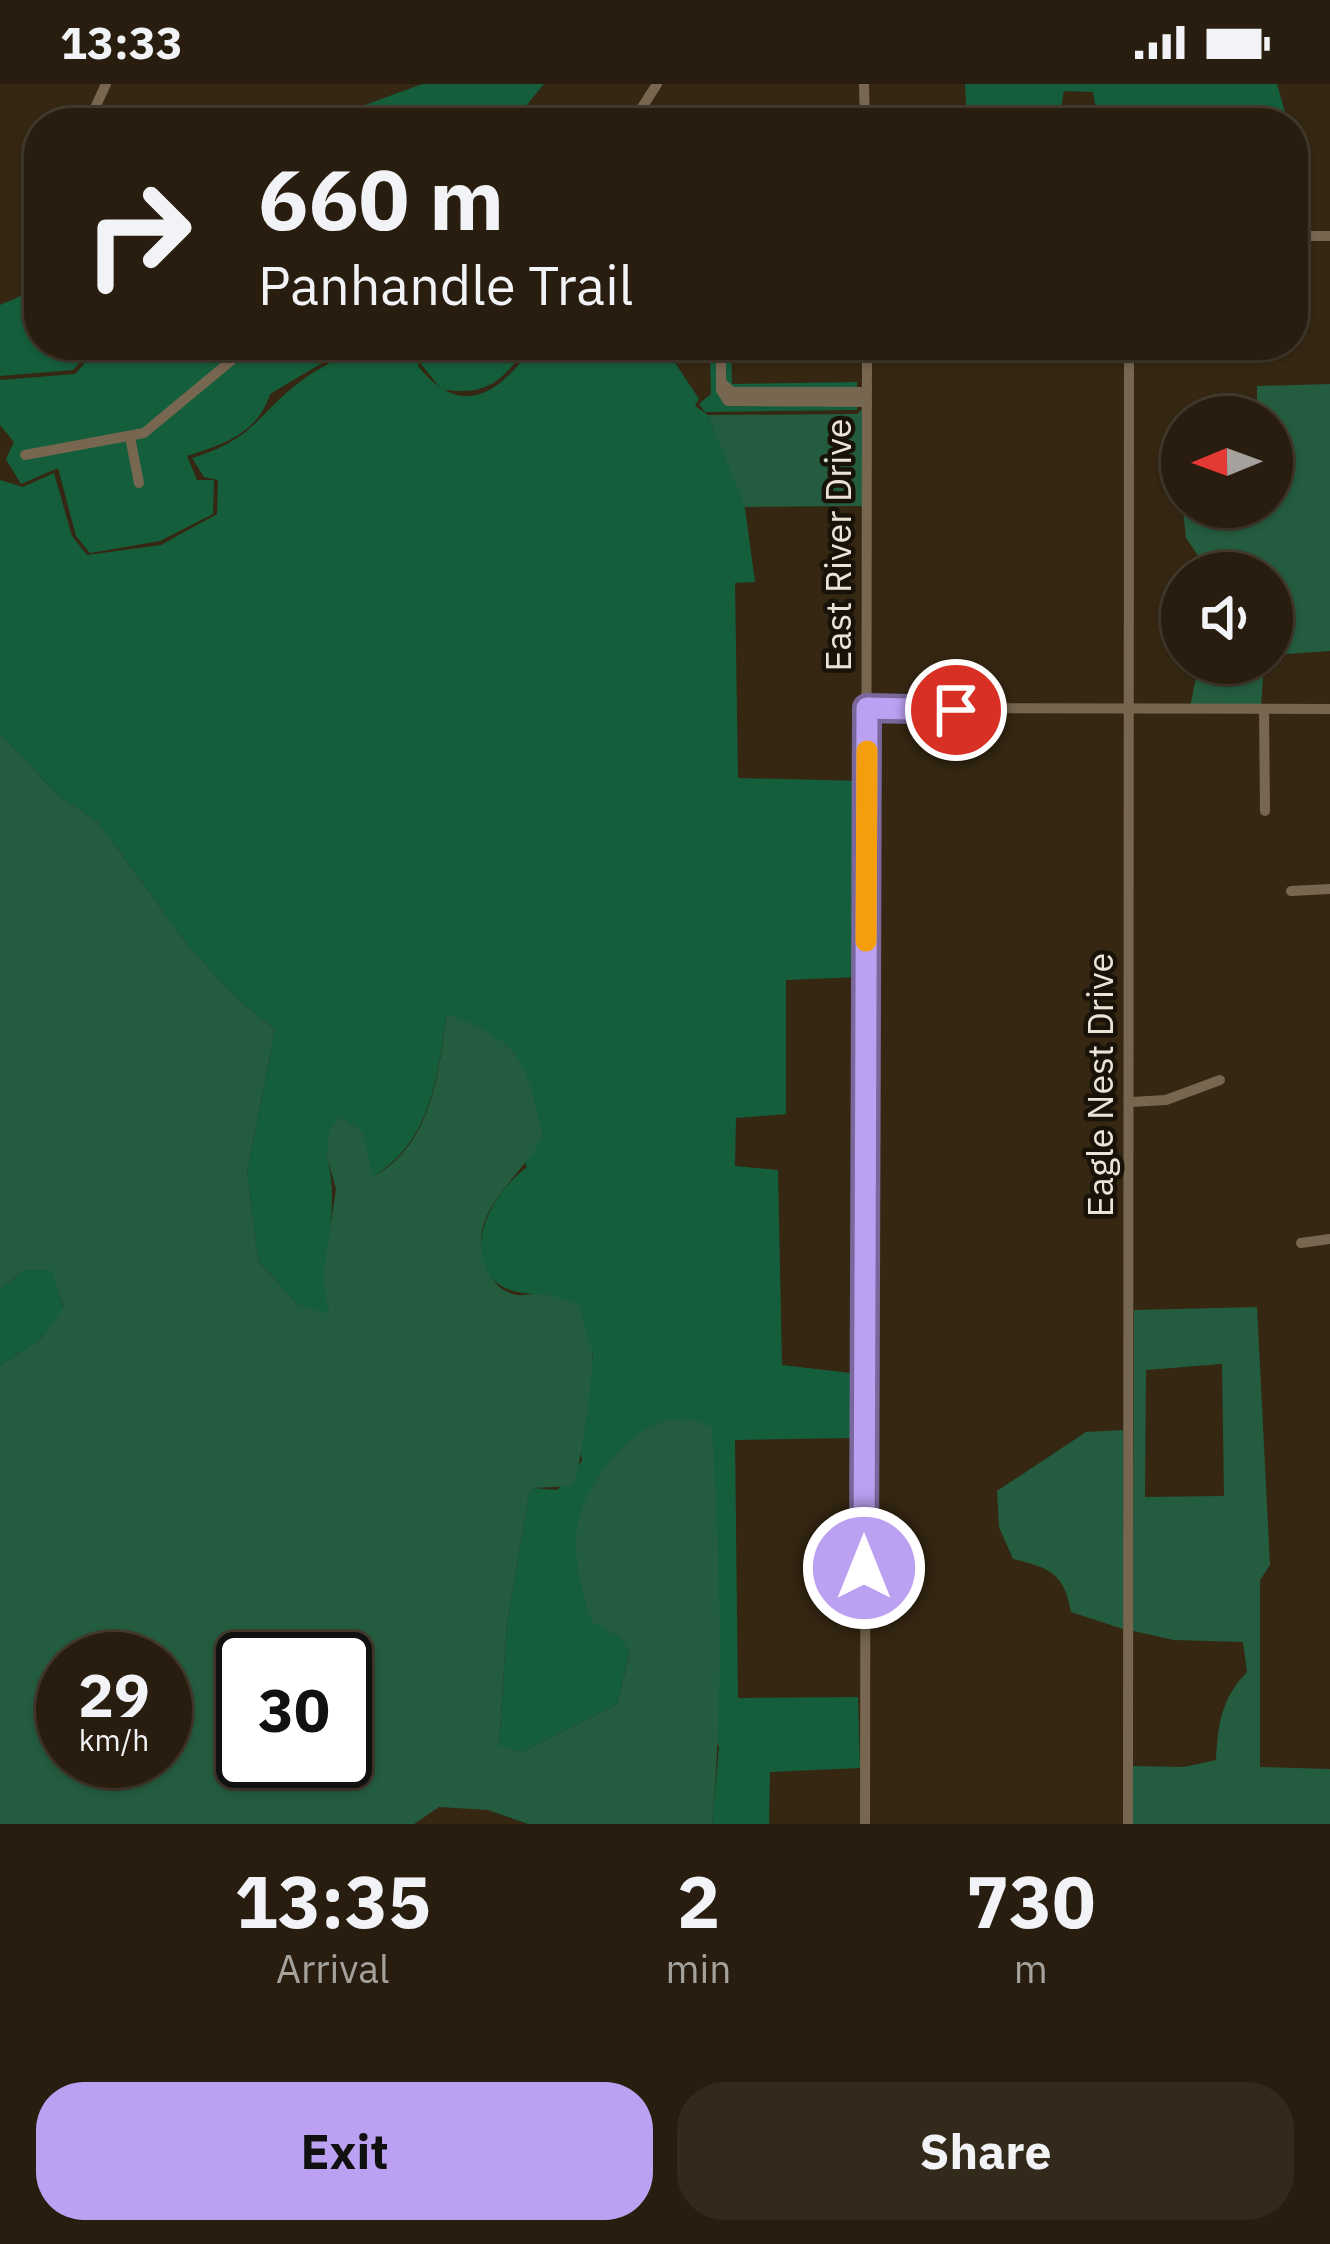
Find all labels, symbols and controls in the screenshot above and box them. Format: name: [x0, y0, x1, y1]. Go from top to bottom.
text: 13:33: [60, 13, 183, 71]
text: 660 m: [258, 144, 504, 253]
icon: right: [60, 156, 216, 312]
text: Panhandle Trail: [258, 250, 633, 320]
north arrow: [1161, 396, 1293, 528]
map controls: [1161, 396, 1293, 684]
street label: East River Drive: [814, 418, 861, 672]
button: sound: [1161, 552, 1293, 684]
pin: [905, 659, 1007, 761]
icon: arrive: [923, 677, 989, 743]
street label: Eagle Nest Drive: [1076, 953, 1123, 1217]
position arrow: [801, 1505, 927, 1631]
speed limit sign: 30: [216, 1632, 372, 1788]
text: 29: [78, 1655, 150, 1734]
text: km/h: [79, 1720, 149, 1759]
text: 13:35: [234, 1854, 431, 1948]
text: 2: [677, 1854, 720, 1948]
text: 730: [966, 1854, 1096, 1948]
text: Arrival: [276, 1943, 390, 1994]
text: min: [666, 1943, 731, 1994]
text: m: [1014, 1943, 1048, 1994]
button: Exit: [36, 2082, 653, 2220]
button: Share: [677, 2082, 1294, 2220]

